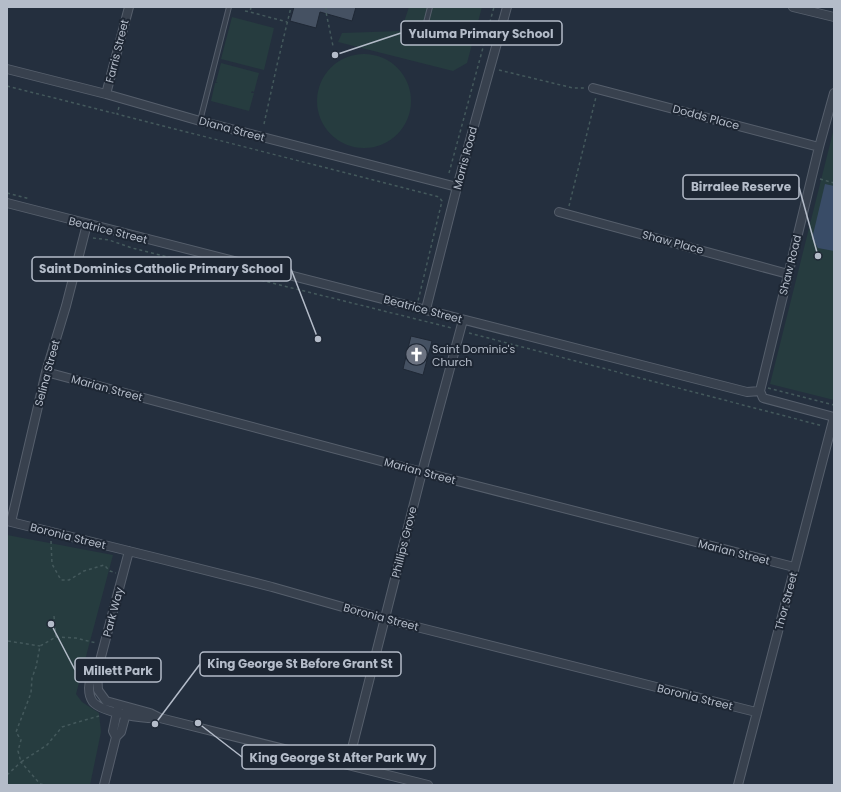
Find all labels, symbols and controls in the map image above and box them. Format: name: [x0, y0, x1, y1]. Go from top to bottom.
street label: Farris Street: [101, 18, 133, 84]
callout: Yuluma Primary School: [401, 21, 562, 45]
text: Yuluma Primary School: [408, 25, 554, 42]
street label: Dodds Place: [671, 100, 741, 134]
street label: Diana Street: [197, 113, 267, 145]
street label: Morris Road: [449, 125, 481, 191]
callout: Birralee Reserve: [683, 175, 799, 199]
text: Birralee Reserve: [691, 178, 792, 195]
street label: Beatrice Street: [67, 213, 149, 247]
street label: Shaw Place: [641, 226, 706, 258]
street label: Shaw Road: [775, 233, 805, 297]
callout: Saint Dominics Catholic Primary School: [32, 257, 291, 281]
text: Saint Dominics Catholic Primary School: [39, 260, 283, 277]
street label: Beatrice Street: [382, 291, 464, 327]
street label: Selina Street: [30, 338, 64, 408]
place label: Saint Dominic's Church: [432, 341, 516, 370]
church icon: Saint Dominic's Church: [404, 342, 430, 368]
street label: Marian Street: [70, 371, 144, 405]
street label: Marian Street: [383, 454, 457, 488]
street label: Phillips Grove: [387, 504, 421, 579]
street label: Boronia Street: [29, 519, 107, 553]
street label: Marian Street: [696, 535, 772, 569]
street label: Thor Street: [771, 570, 801, 632]
street label: Park Way: [99, 585, 128, 639]
street label: Boronia Street: [342, 599, 420, 635]
callout: King George St Before Grant St: [200, 652, 401, 676]
text: King George St Before Grant St: [207, 655, 393, 672]
callout: Millett Park: [75, 658, 161, 682]
text: Millett Park: [83, 662, 153, 679]
street label: Boronia Street: [656, 680, 734, 714]
callout: King George St After Park Wy: [242, 745, 435, 769]
text: King George St After Park Wy: [250, 749, 427, 766]

